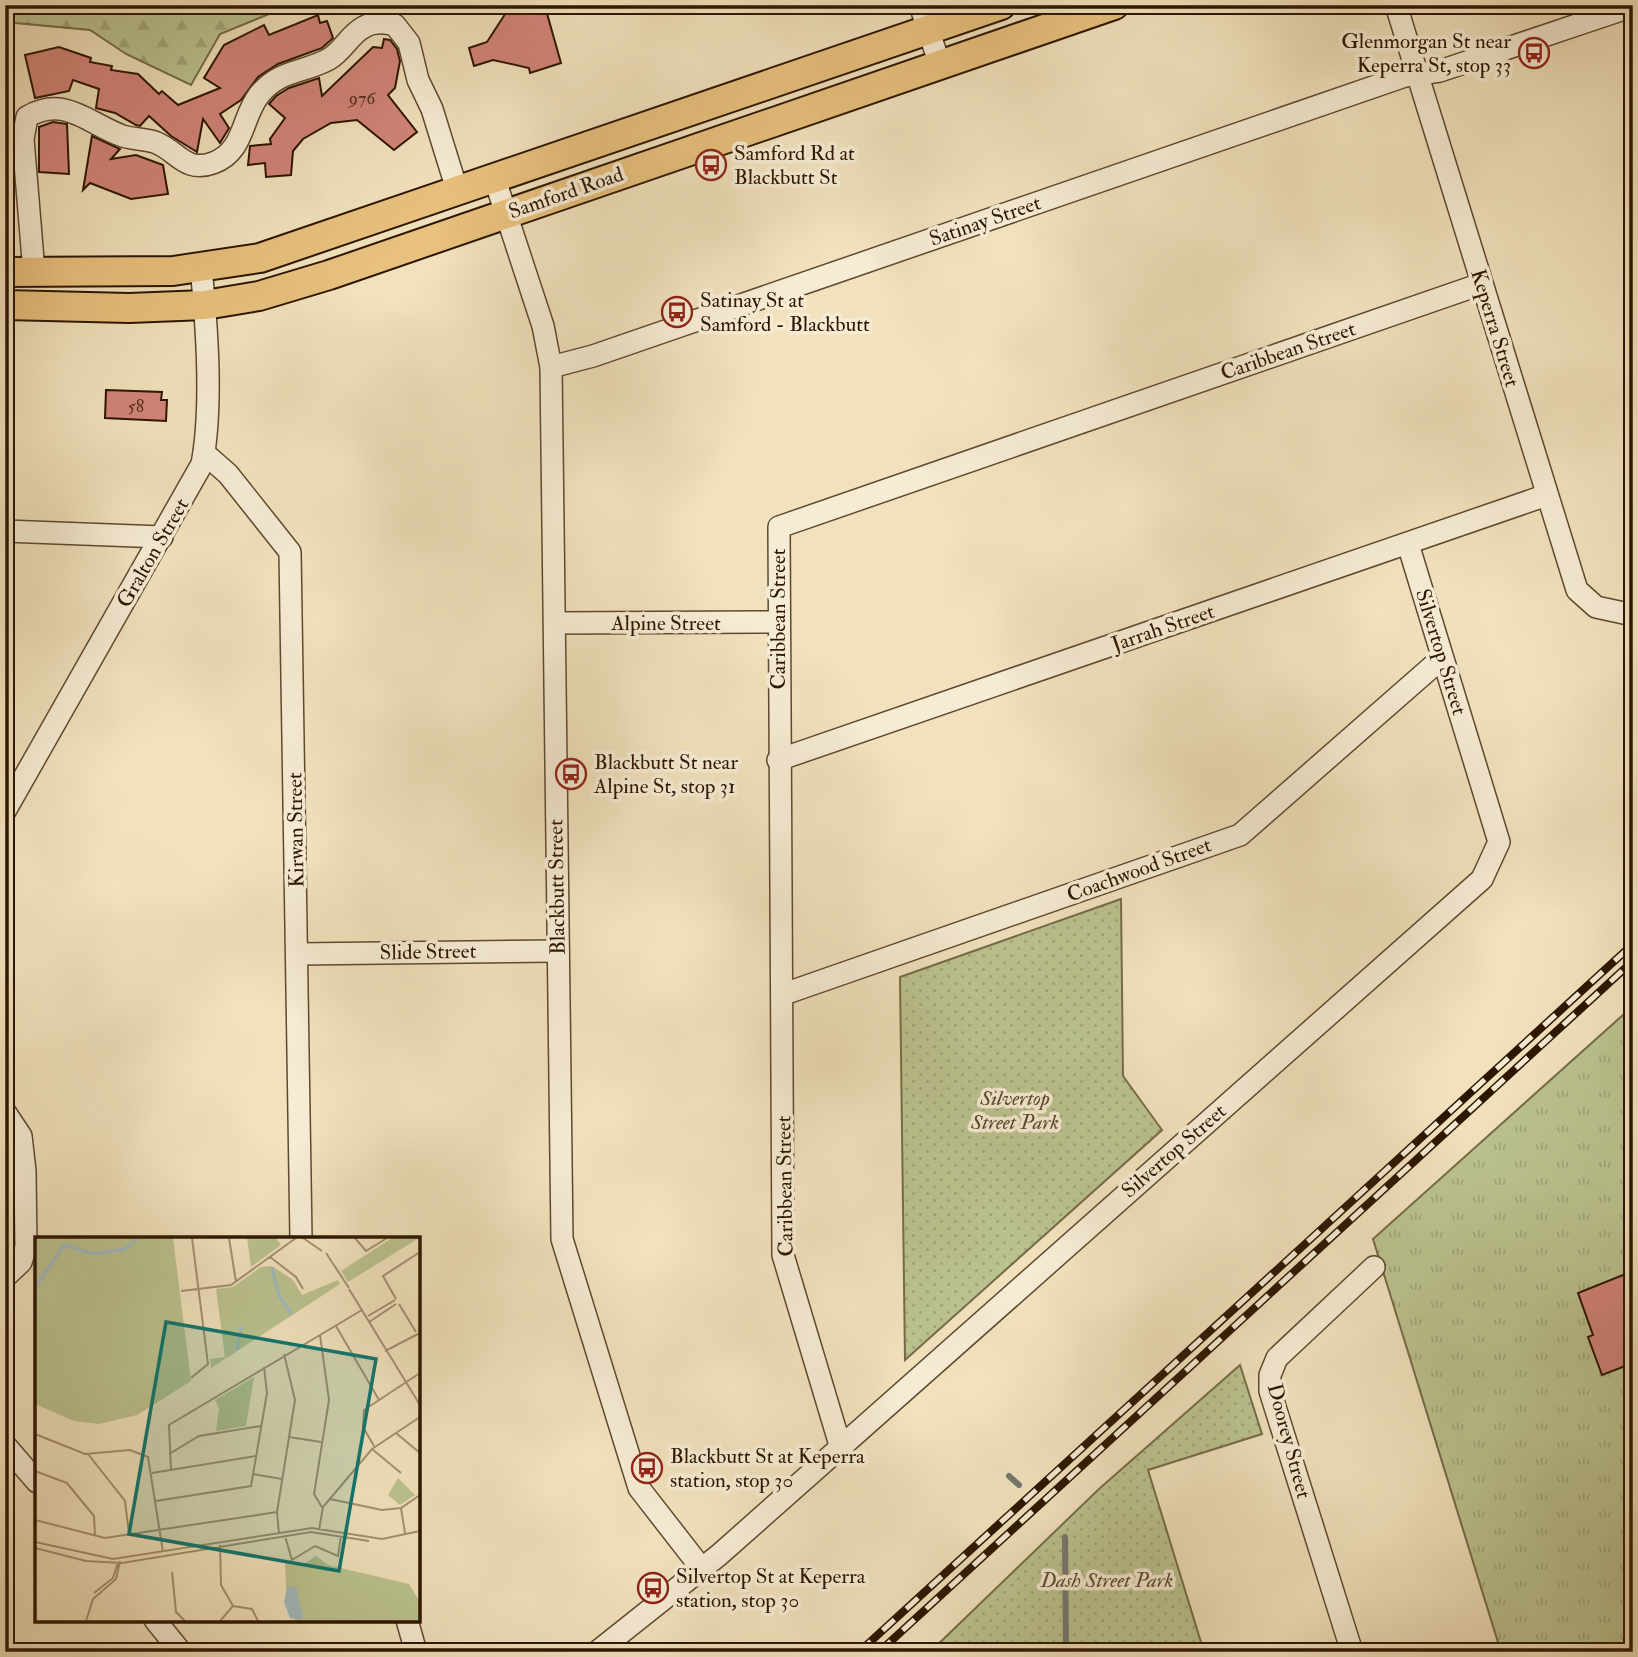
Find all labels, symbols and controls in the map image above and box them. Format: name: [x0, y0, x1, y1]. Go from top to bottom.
place label: Glenmorgan St near Keperra St, stop 33: [1341, 28, 1511, 79]
bus stop icon: Glenmorgan St near Keperra St, stop 33: [1517, 36, 1551, 70]
house number: 976: [347, 87, 376, 110]
place label: Samford Rd at Blackbutt St: [734, 140, 855, 191]
bus stop icon: Samford Rd at Blackbutt St: [694, 148, 728, 182]
street label: Samford Road: [505, 161, 628, 225]
street label: Satinay Street: [926, 189, 1045, 253]
street label: Keperra Street: [1464, 266, 1526, 390]
place label: Satinay St at Samford - Blackbutt: [700, 287, 870, 338]
bus stop icon: Satinay St at Samford - Blackbutt: [660, 295, 694, 329]
street label: Caribbean Street: [1217, 315, 1359, 387]
house number: 58: [128, 395, 144, 418]
street label: Gralton Street: [111, 493, 195, 613]
street label: Caribbean Street: [765, 548, 792, 690]
street label: Silvertop Street: [1409, 586, 1473, 719]
street label: Jarrah Street: [1107, 598, 1218, 659]
street label: Alpine Street: [610, 610, 721, 637]
place label: Blackbutt St near Alpine St, stop 31: [593, 749, 738, 800]
bus stop icon: Blackbutt St near Alpine St, stop 31: [554, 757, 588, 791]
street label: Kirwan Street: [281, 772, 311, 888]
street label: Blackbutt Street: [542, 819, 572, 955]
street label: Coachwood Street: [1063, 831, 1215, 909]
street label: Slide Street: [379, 938, 477, 966]
park label: Silvertop Street Park: [970, 1085, 1059, 1136]
street label: Silvertop Street: [1116, 1098, 1232, 1204]
street label: Caribbean Street: [770, 1115, 800, 1257]
inset map: [35, 1237, 420, 1622]
street label: Doorey Street: [1261, 1380, 1317, 1502]
place label: Blackbutt St at Keperra station, stop 30: [670, 1443, 865, 1494]
bus stop icon: Blackbutt St at Keperra station, stop 30: [630, 1451, 664, 1485]
place label: Silvertop St at Keperra station, stop 30: [676, 1563, 866, 1614]
park label: Dash Street Park: [1040, 1567, 1173, 1594]
bus stop icon: Silvertop St at Keperra station, stop 30: [636, 1571, 670, 1605]

